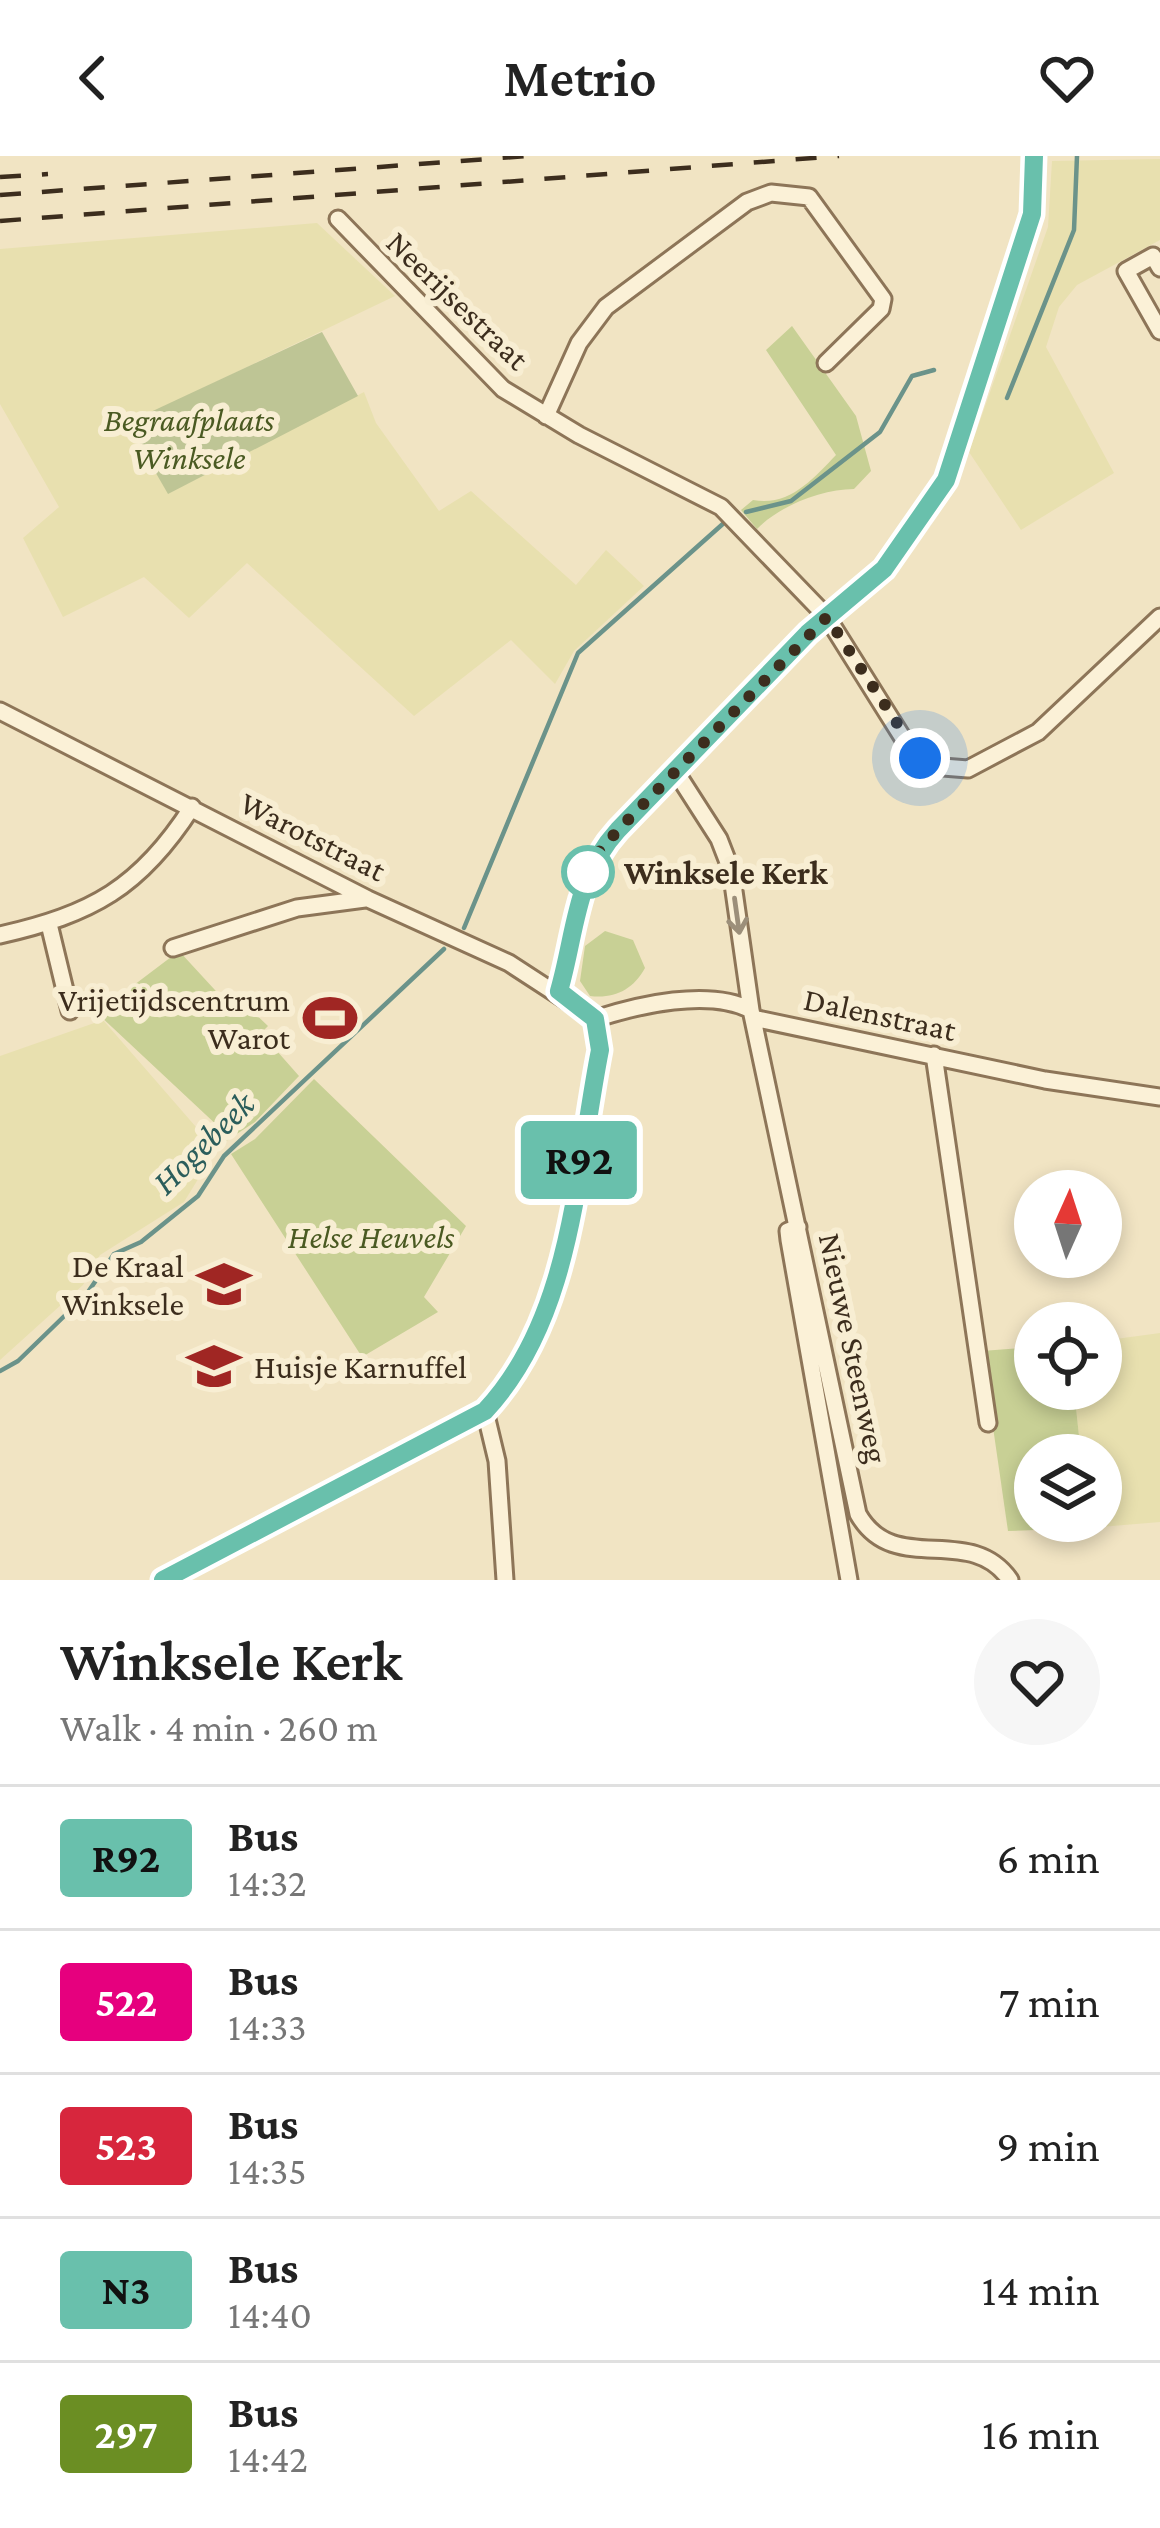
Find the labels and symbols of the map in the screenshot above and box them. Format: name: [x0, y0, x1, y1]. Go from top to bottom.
street label: Neerijsestraat: [379, 223, 537, 378]
park label: Begraafplaats Winksele: [104, 401, 275, 476]
your location: [890, 728, 950, 788]
street label: Warotstraat: [234, 784, 393, 889]
marker: Winksele Kerk: [563, 847, 613, 897]
place label: Winksele Kerk: [623, 854, 829, 891]
one-way arrow: [727, 896, 749, 935]
street label: Dalenstraat: [801, 980, 961, 1048]
place label: Vrijetijdscentrum Warot: [58, 981, 291, 1056]
sports icon: Vrijetijdscentrum Warot: [301, 989, 359, 1047]
water label: Hogebeek: [144, 1083, 263, 1202]
line badge: R92: [510, 1121, 648, 1199]
north arrow: [1014, 1170, 1122, 1278]
park label: Helse Heuvels: [288, 1218, 455, 1255]
street label: Nieuwe Steenweg: [812, 1230, 896, 1466]
place label: De Kraal Winksele: [62, 1247, 184, 1322]
school or university icon: De Kraal Winksele: [195, 1255, 253, 1313]
school or university icon: Huisje Karnuffel: [185, 1337, 243, 1395]
place label: Huisje Karnuffel: [254, 1348, 467, 1385]

